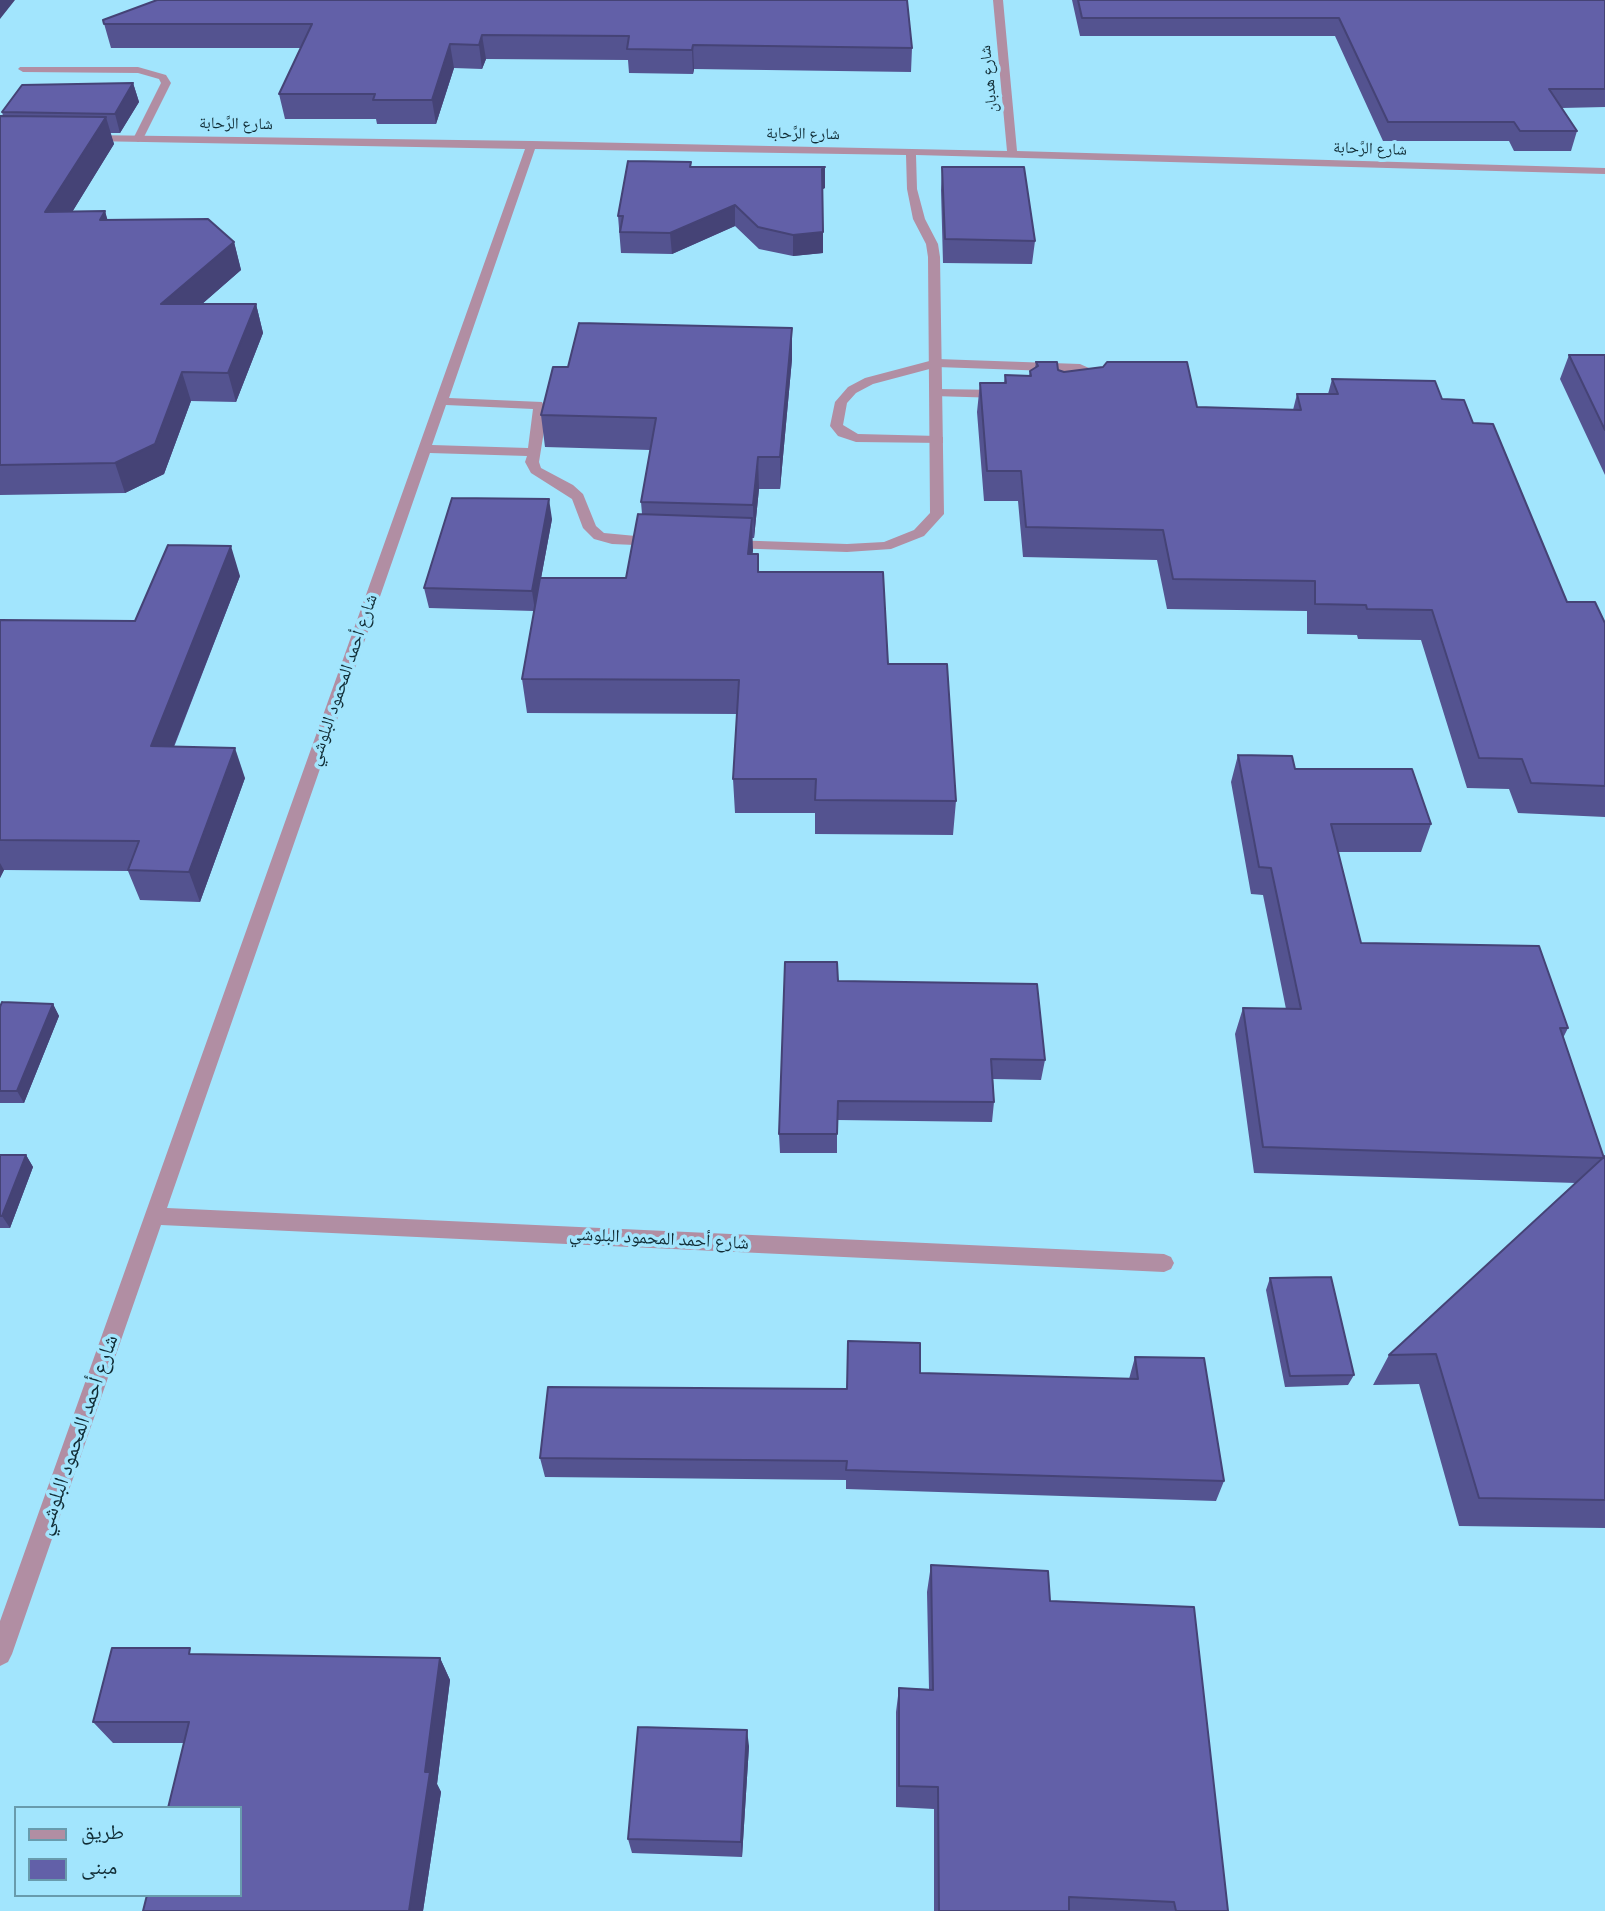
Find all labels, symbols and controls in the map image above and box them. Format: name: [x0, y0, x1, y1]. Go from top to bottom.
street label: شارع هدبان: [976, 44, 1002, 114]
street label: شارع الرَّحابة: [199, 114, 273, 134]
street label: شارع الرَّحابة: [766, 124, 840, 144]
street label: شارع الرَّحابة: [1333, 138, 1407, 160]
street label: شارع أحمد المحمود البلوشي: [303, 591, 383, 769]
street label: شارع أحمد المحمود البلوشي: [569, 1224, 749, 1254]
street label: شارع أحمد المحمود البلوشي: [32, 1332, 124, 1538]
legend: [14, 1806, 242, 1897]
text: طريق: [81, 1818, 124, 1845]
text: مبنى: [81, 1853, 117, 1880]

